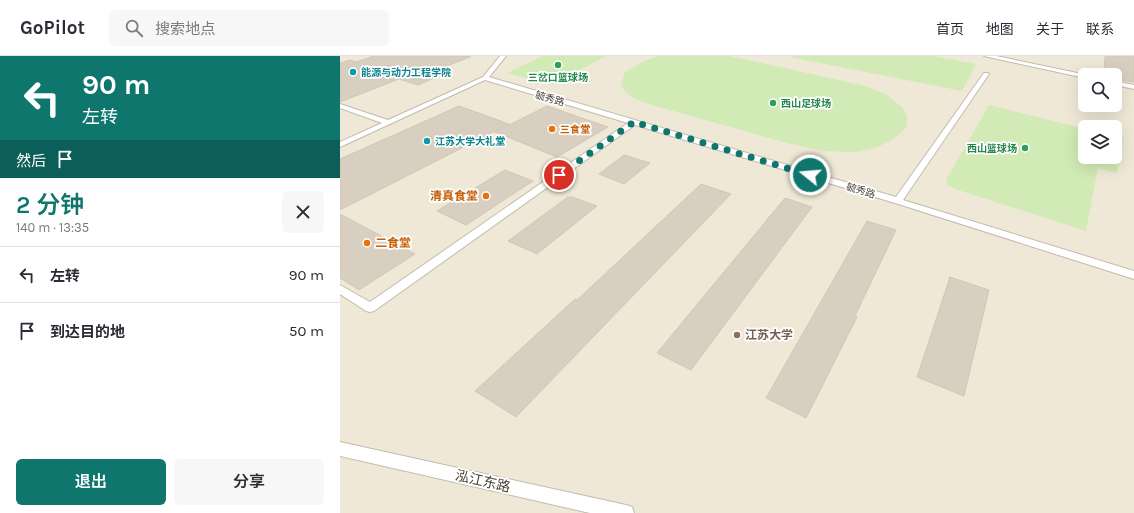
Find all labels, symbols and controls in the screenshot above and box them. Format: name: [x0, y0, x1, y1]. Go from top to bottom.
search box: [109, 10, 389, 46]
text: GoPilot: [20, 17, 85, 39]
icon: search: [123, 17, 145, 39]
text: 搜索地点: [155, 20, 215, 38]
text: 首页: [936, 21, 964, 38]
text: 地图: [986, 21, 1014, 38]
text: 关于: [1036, 21, 1064, 38]
text: 联系: [1086, 21, 1114, 38]
marker: 三岔口篮球场: [553, 60, 563, 70]
place label: 能源与动力工程学院: [361, 66, 451, 79]
marker: 能源与动力工程学院: [348, 67, 358, 77]
text: 90 m: [82, 68, 150, 101]
map controls: [1078, 68, 1122, 164]
button: search: [1078, 68, 1122, 112]
icon: left: [16, 72, 68, 124]
place label: 三岔口篮球场: [528, 72, 588, 84]
street label: 毓秀路: [534, 89, 566, 109]
marker: 西山足球场: [768, 98, 778, 108]
place label: 西山足球场: [781, 98, 831, 110]
text: 左转: [82, 106, 118, 128]
button: layers: [1078, 120, 1122, 164]
marker: 三食堂: [547, 124, 557, 134]
place label: 三食堂: [560, 124, 590, 136]
place label: 江苏大学大礼堂: [435, 135, 505, 148]
marker: 江苏大学大礼堂: [422, 136, 432, 146]
place label: 西山篮球场: [967, 143, 1017, 155]
marker: 西山篮球场: [1020, 143, 1030, 153]
icon: arrive: [54, 148, 76, 170]
text: 然后: [16, 152, 46, 170]
position arrow: [789, 154, 831, 196]
pin: [542, 158, 576, 192]
icon: arrive: [548, 164, 570, 186]
street label: 毓秀路: [845, 181, 877, 201]
place label: 清真食堂: [430, 189, 478, 203]
text: 2 分钟: [16, 191, 84, 219]
button: close: [282, 191, 324, 233]
marker: 清真食堂: [481, 191, 491, 201]
text: 140 m · 13:35: [16, 220, 89, 235]
place label: 二食堂: [375, 236, 411, 250]
marker: 二食堂: [362, 238, 372, 248]
icon: left: [16, 264, 38, 286]
text: 90 m: [289, 266, 324, 284]
text: 左转: [50, 267, 80, 285]
icon: arrive: [16, 320, 38, 342]
text: 50 m: [289, 322, 324, 340]
text: 到达目的地: [50, 323, 125, 341]
place label: 江苏大学: [745, 328, 793, 342]
marker: 江苏大学: [732, 330, 742, 340]
button: 退出: [16, 459, 166, 505]
button: 分享: [174, 459, 324, 505]
street label: 泓江东路: [454, 467, 512, 496]

